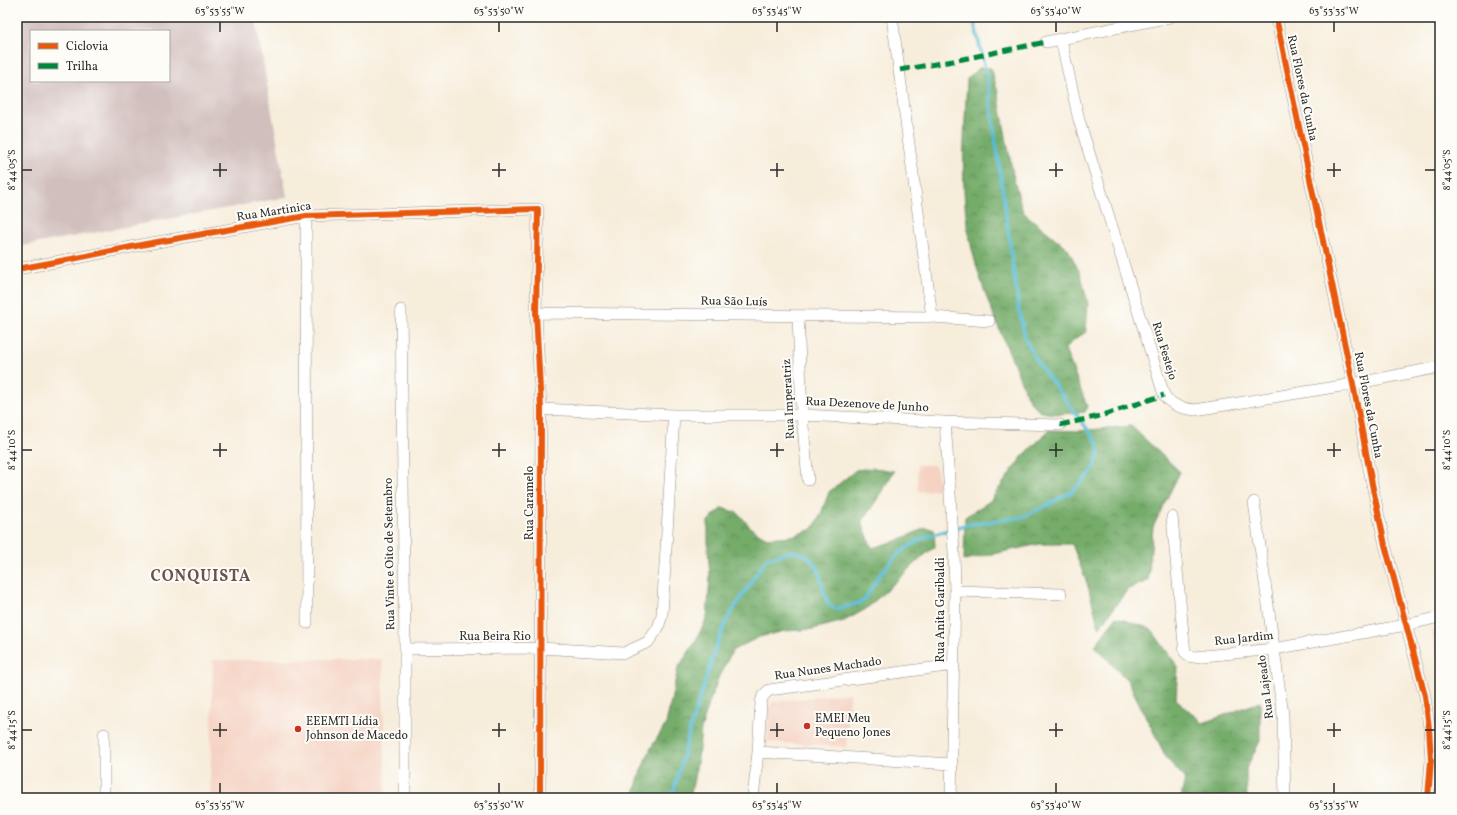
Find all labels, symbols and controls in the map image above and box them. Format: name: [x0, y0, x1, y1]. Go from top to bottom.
text: 63°53'55"W: [195, 4, 245, 18]
text: 63°53'50"W: [474, 4, 524, 18]
text: 63°53'45"W: [752, 4, 802, 18]
text: 63°53'40"W: [1031, 4, 1081, 18]
text: 63°53'35"W: [1309, 4, 1359, 18]
legend: [30, 30, 170, 82]
street label: Rua Flores da Cunha: [1283, 33, 1321, 143]
text: Ciclovia: [66, 39, 108, 55]
text: Trilha: [66, 59, 98, 75]
text: 8°44'05"S: [5, 149, 19, 191]
text: 8°44'05"S: [1440, 149, 1454, 191]
street label: Rua Martinica: [235, 198, 313, 226]
street label: Rua São Luís: [700, 293, 768, 311]
street label: Rua Festejo: [1148, 320, 1180, 382]
street label: Rua Flores da Cunha: [1350, 350, 1386, 460]
street label: Rua Imperatriz: [779, 358, 799, 440]
street label: Rua Dezenove de Junho: [805, 394, 929, 416]
text: 8°44'10"S: [5, 430, 19, 470]
text: 8°44'10"S: [1440, 430, 1454, 470]
street label: Rua Caramelo: [522, 466, 538, 540]
street label: Rua Vinte e Oito de Setembro: [381, 478, 399, 630]
street label: Rua Anita Garibaldi: [933, 557, 949, 663]
district label: CONQUISTA: [151, 566, 251, 588]
street label: Rua Jardim: [1214, 628, 1275, 650]
street label: Rua Beira Rio: [459, 629, 531, 645]
street label: Rua Nunes Machado: [773, 654, 883, 684]
street label: Rua Lajeado: [1254, 654, 1278, 720]
text: 8°44'15"S: [5, 710, 19, 750]
text: 8°44'15"S: [1440, 710, 1454, 750]
place label: EMEI Meu Pequeno Jones: [815, 711, 891, 741]
place label: EEEMTI Lídia Johnson de Macedo: [306, 714, 408, 744]
marker: EMEI Meu Pequeno Jones: [802, 721, 812, 731]
marker: EEEMTI Lídia Johnson de Macedo: [293, 724, 303, 734]
text: 63°53'55"W: [195, 798, 245, 812]
text: 63°53'50"W: [474, 798, 524, 812]
text: 63°53'45"W: [752, 798, 802, 812]
text: 63°53'40"W: [1031, 798, 1081, 812]
text: 63°53'35"W: [1309, 798, 1359, 812]

